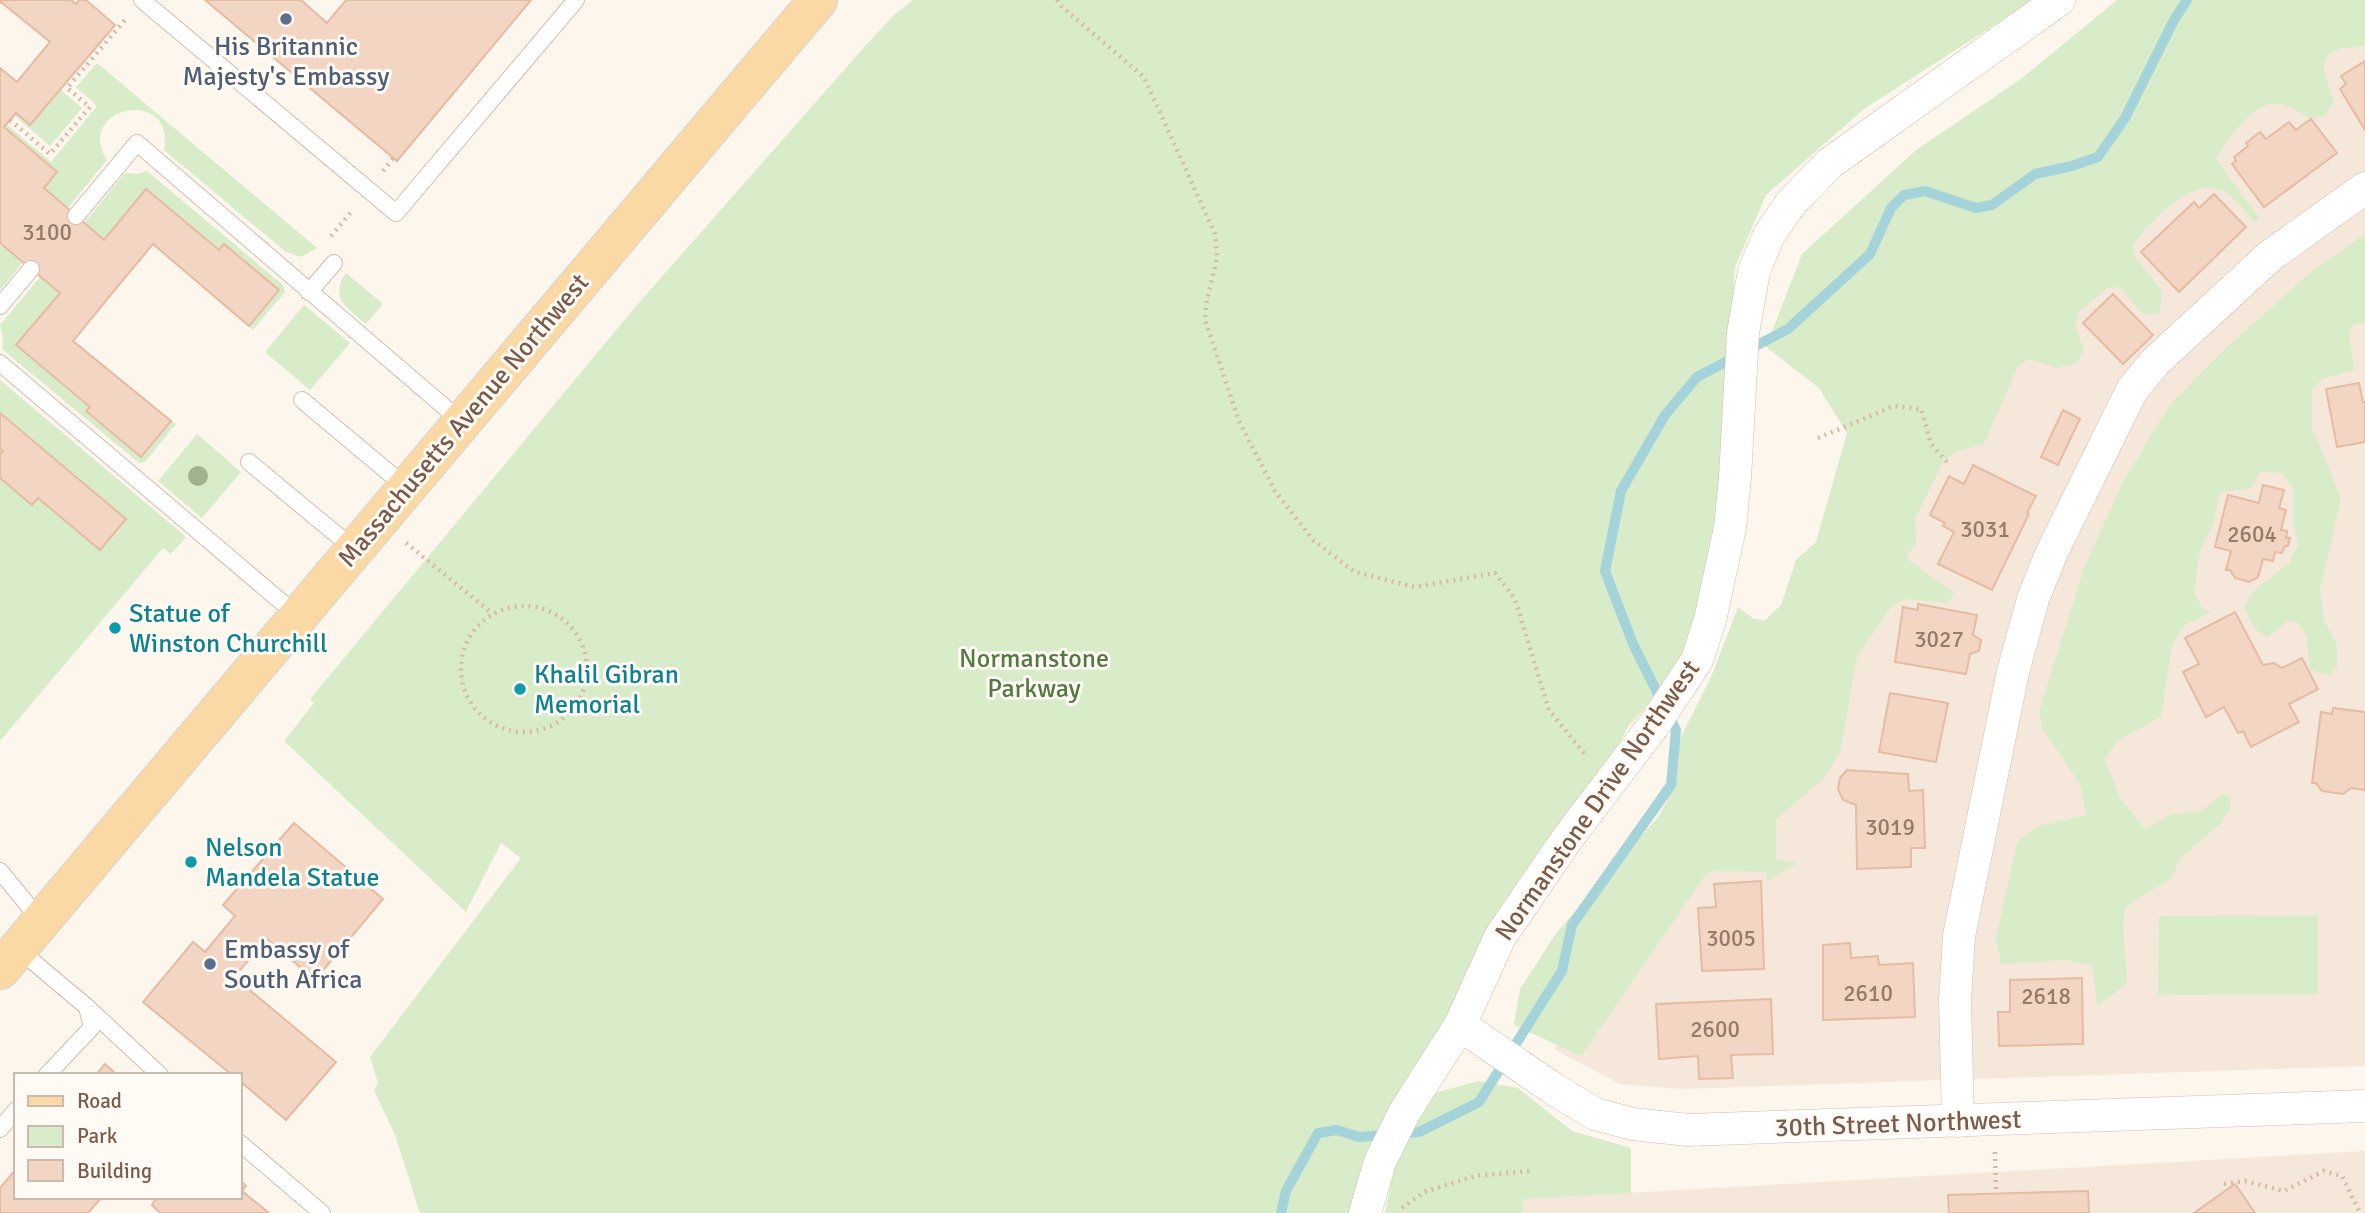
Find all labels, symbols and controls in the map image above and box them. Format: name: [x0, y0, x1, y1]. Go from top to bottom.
marker: His Britannic Majesty's Embassy: [278, 11, 294, 27]
place label: His Britannic Majesty's Embassy: [183, 31, 389, 93]
house number: 3100: [22, 218, 72, 247]
street label: Massachusetts Avenue Northwest: [331, 267, 596, 574]
house number: 3031: [1960, 515, 2010, 544]
house number: 2604: [2227, 520, 2277, 549]
place label: Statue of Winston Churchill: [129, 598, 328, 660]
marker: Statue of Winston Churchill: [107, 620, 123, 636]
house number: 3027: [1914, 625, 1964, 654]
park label: Normanstone Parkway: [959, 643, 1109, 705]
street label: Normanstone Drive Northwest: [1489, 654, 1707, 947]
place label: Khalil Gibran Memorial: [534, 659, 679, 721]
marker: Khalil Gibran Memorial: [512, 681, 528, 697]
house number: 3019: [1865, 813, 1915, 842]
place label: Nelson Mandela Statue: [205, 832, 379, 894]
marker: Nelson Mandela Statue: [183, 854, 199, 870]
house number: 3005: [1706, 924, 1756, 953]
place label: Embassy of South Africa: [224, 934, 362, 996]
marker: Embassy of South Africa: [202, 956, 218, 972]
house number: 2610: [1843, 979, 1893, 1008]
house number: 2618: [2021, 982, 2071, 1011]
house number: 2600: [1690, 1015, 1740, 1044]
legend: [14, 1073, 242, 1199]
text: Road: [77, 1088, 122, 1114]
street label: 30th Street Northwest: [1774, 1104, 2022, 1144]
text: Park: [77, 1123, 118, 1149]
text: Building: [77, 1158, 152, 1184]

